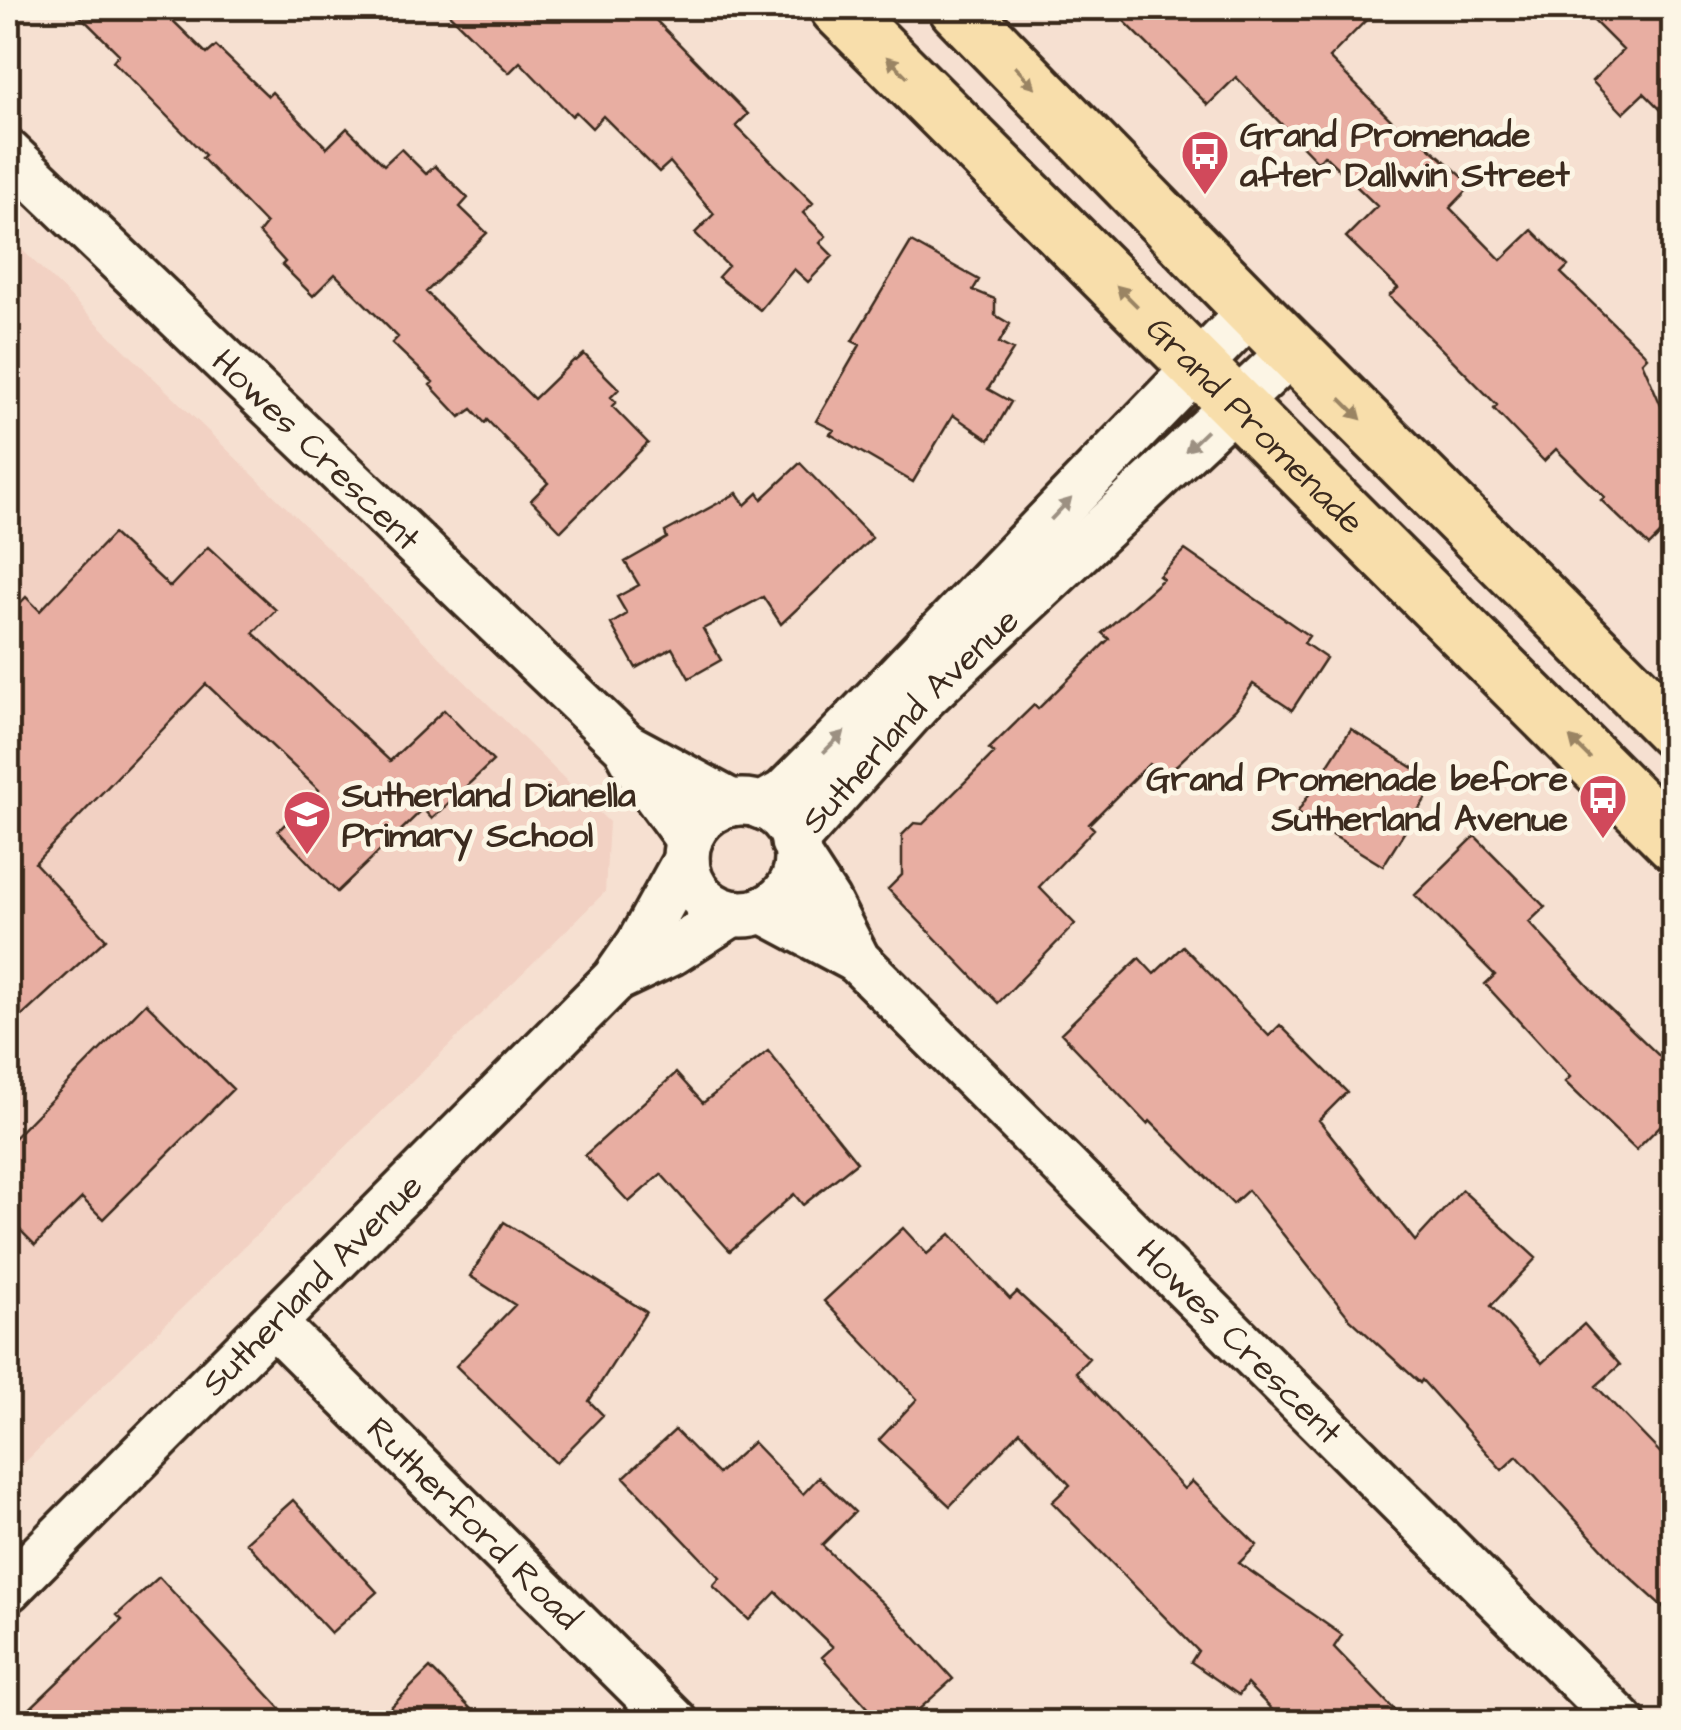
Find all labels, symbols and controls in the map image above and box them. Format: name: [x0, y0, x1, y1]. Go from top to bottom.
one-way arrow: [885, 55, 909, 79]
one-way arrow: [1013, 65, 1036, 89]
place label: Grand Promenade after Dallwin Street: [1240, 111, 1570, 200]
bus stop icon: Grand Promenade after Dallwin Street: [1179, 128, 1231, 196]
one-way arrow: [1115, 285, 1139, 309]
street label: Grand Promenade: [1134, 306, 1375, 546]
street label: Howes Crescent: [200, 338, 431, 563]
one-way arrow: [1338, 396, 1362, 420]
one-way arrow: [1184, 429, 1208, 452]
one-way arrow: [1049, 498, 1072, 522]
street label: Sutherland Avenue: [790, 597, 1030, 845]
one-way arrow: [822, 730, 845, 754]
one-way arrow: [1568, 737, 1592, 761]
place label: Grand Promenade before Sutherland Avenue: [1146, 755, 1568, 844]
place label: Sutherland Dianella Primary School: [341, 771, 636, 862]
bus stop icon: Grand Promenade before Sutherland Avenue: [1577, 772, 1629, 840]
school or university icon: Sutherland Dianella Primary School: [281, 788, 333, 856]
street label: Sutherland Avenue: [190, 1163, 434, 1408]
street label: Howes Crescent: [1125, 1229, 1353, 1456]
street label: Rutherford Road: [355, 1406, 591, 1641]

